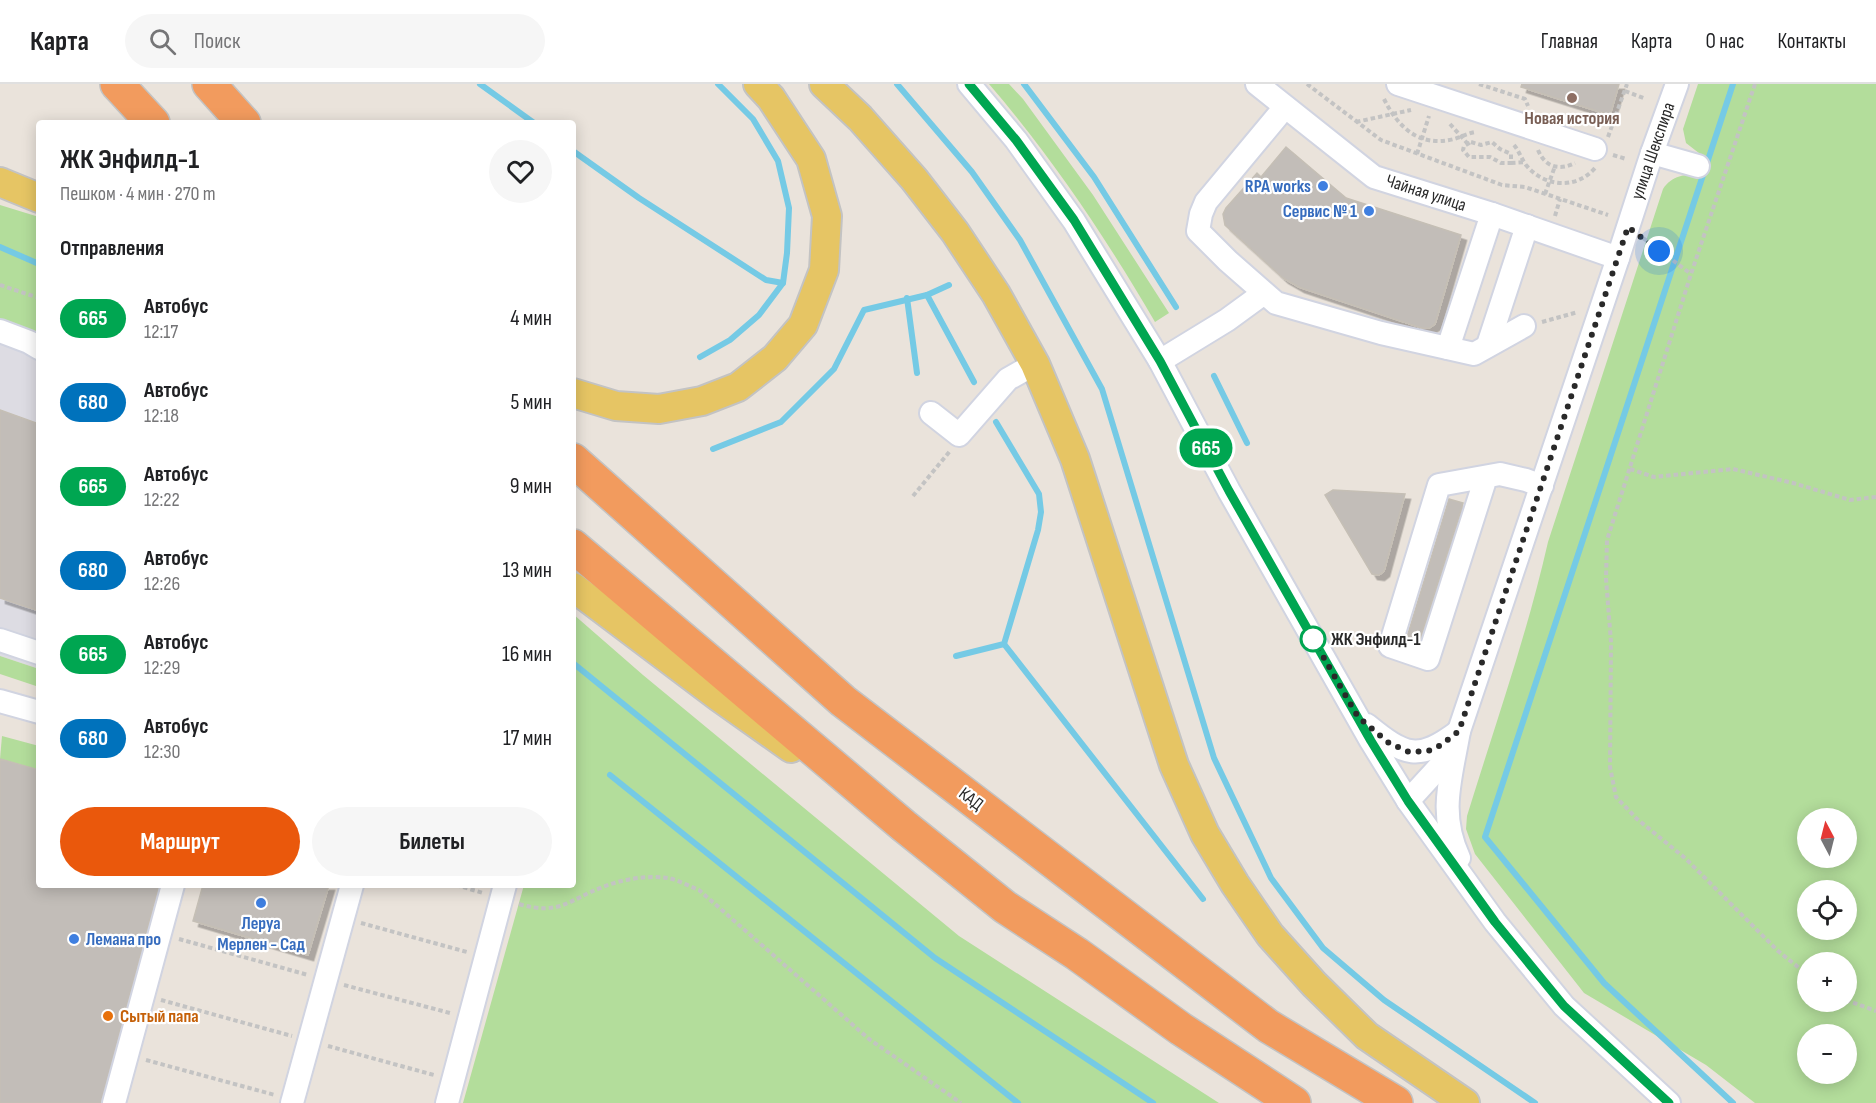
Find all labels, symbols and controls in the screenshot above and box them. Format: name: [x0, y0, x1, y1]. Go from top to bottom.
search box: [125, 14, 545, 68]
text: Карта: [30, 25, 89, 58]
icon: search: [146, 25, 179, 58]
text: Поиск: [194, 28, 240, 55]
text: Главная: [1541, 29, 1598, 54]
text: Карта: [1631, 29, 1672, 54]
text: О нас: [1705, 29, 1744, 54]
text: Контакты: [1777, 29, 1846, 54]
marker: Новая история: [1565, 91, 1579, 105]
street label: улица Шекспира: [1627, 100, 1679, 202]
place label: Новая история: [1524, 108, 1620, 129]
button: heart: [489, 140, 552, 203]
text: ЖК Энфилд-1: [60, 143, 199, 176]
street label: Чайная улица: [1383, 170, 1469, 216]
place label: RPA works: [1245, 176, 1311, 197]
marker: RPA works: [1316, 179, 1330, 193]
text: Пешком · 4 мин · 270 m: [60, 182, 216, 206]
place label: Сервис № 1: [1283, 201, 1357, 222]
marker: Сервис № 1: [1362, 204, 1376, 218]
text: Отправления: [60, 235, 164, 262]
your location: [1644, 236, 1674, 266]
text: Автобус: [144, 293, 209, 320]
text: 4 мин: [510, 305, 552, 332]
text: 665: [78, 306, 108, 331]
text: 12:17: [144, 320, 178, 344]
text: Автобус: [144, 377, 209, 404]
text: 5 мин: [511, 389, 552, 416]
text: 680: [78, 390, 108, 415]
text: 12:18: [144, 404, 179, 428]
line badge: 665: [1172, 428, 1240, 468]
text: 665: [1191, 436, 1221, 461]
text: Автобус: [144, 461, 209, 488]
text: 9 мин: [510, 473, 552, 500]
text: 665: [78, 474, 108, 499]
text: 12:22: [144, 488, 180, 512]
text: Автобус: [144, 545, 209, 572]
text: 13 мин: [502, 557, 552, 584]
text: 680: [78, 558, 108, 583]
text: 12:26: [144, 572, 180, 596]
marker: ЖК Энфилд-1: [1300, 626, 1326, 652]
text: Автобус: [144, 629, 209, 656]
place label: ЖК Энфилд-1: [1331, 629, 1421, 650]
text: 16 мин: [502, 641, 552, 668]
text: 665: [78, 642, 108, 667]
text: 12:29: [144, 656, 180, 680]
text: Автобус: [144, 713, 209, 740]
text: 17 мин: [503, 725, 552, 752]
text: 680: [78, 726, 108, 751]
text: 12:30: [144, 740, 181, 764]
street label: КАД: [955, 783, 988, 815]
button: Маршрут: [60, 807, 300, 876]
button: Билеты: [312, 807, 552, 876]
north arrow: [1797, 808, 1857, 868]
map controls: [1797, 808, 1857, 1084]
button: locate: [1797, 880, 1857, 940]
marker: Леруа Мерлен - Сад: [254, 896, 268, 910]
place label: Леруа Мерлен - Сад: [217, 913, 305, 955]
place label: Лемана про: [86, 929, 161, 950]
marker: Лемана про: [67, 932, 81, 946]
button: +: [1797, 952, 1857, 1012]
place label: Сытый папа: [120, 1006, 199, 1027]
marker: Сытый папа: [101, 1009, 115, 1023]
button: −: [1797, 1024, 1857, 1084]

